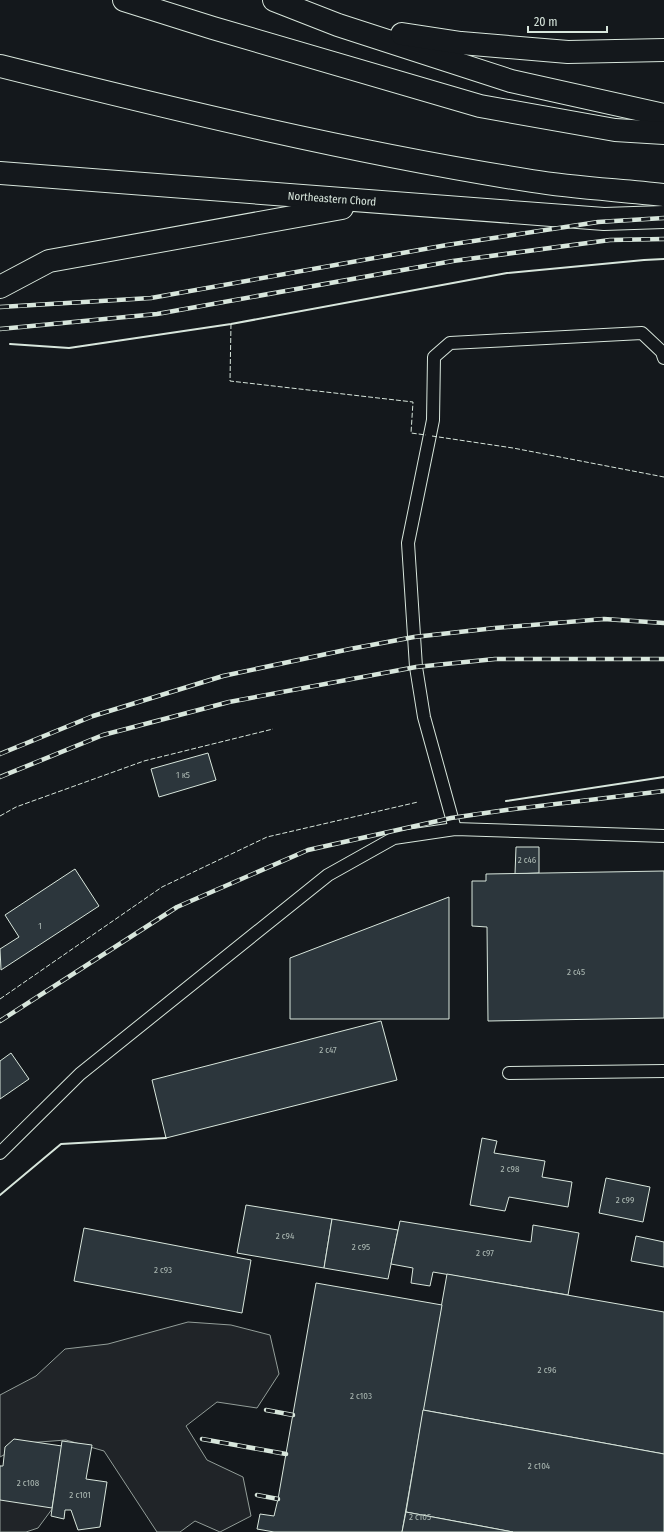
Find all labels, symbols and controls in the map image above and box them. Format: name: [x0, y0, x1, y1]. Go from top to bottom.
scale bar: [528, 8, 607, 34]
text: 20 m: [534, 15, 558, 29]
street label: Northeastern Chord: [287, 189, 377, 209]
house number: 1 к5: [176, 770, 190, 780]
house number: 2 с46: [518, 855, 537, 865]
house number: 1: [38, 921, 42, 931]
house number: 2 с45: [567, 967, 585, 977]
house number: 2 с47: [319, 1045, 337, 1055]
house number: 2 с98: [501, 1164, 520, 1174]
house number: 2 с99: [616, 1195, 634, 1205]
house number: 2 с94: [276, 1231, 295, 1241]
house number: 2 с95: [352, 1242, 370, 1252]
house number: 2 с97: [476, 1248, 494, 1258]
house number: 2 с93: [154, 1265, 172, 1275]
house number: 2 с96: [538, 1365, 557, 1375]
house number: 2 с103: [350, 1391, 372, 1401]
house number: 2 с104: [528, 1461, 551, 1471]
house number: 2 с108: [17, 1478, 40, 1488]
house number: 2 с101: [69, 1490, 91, 1500]
house number: 2 с105: [409, 1512, 431, 1522]

